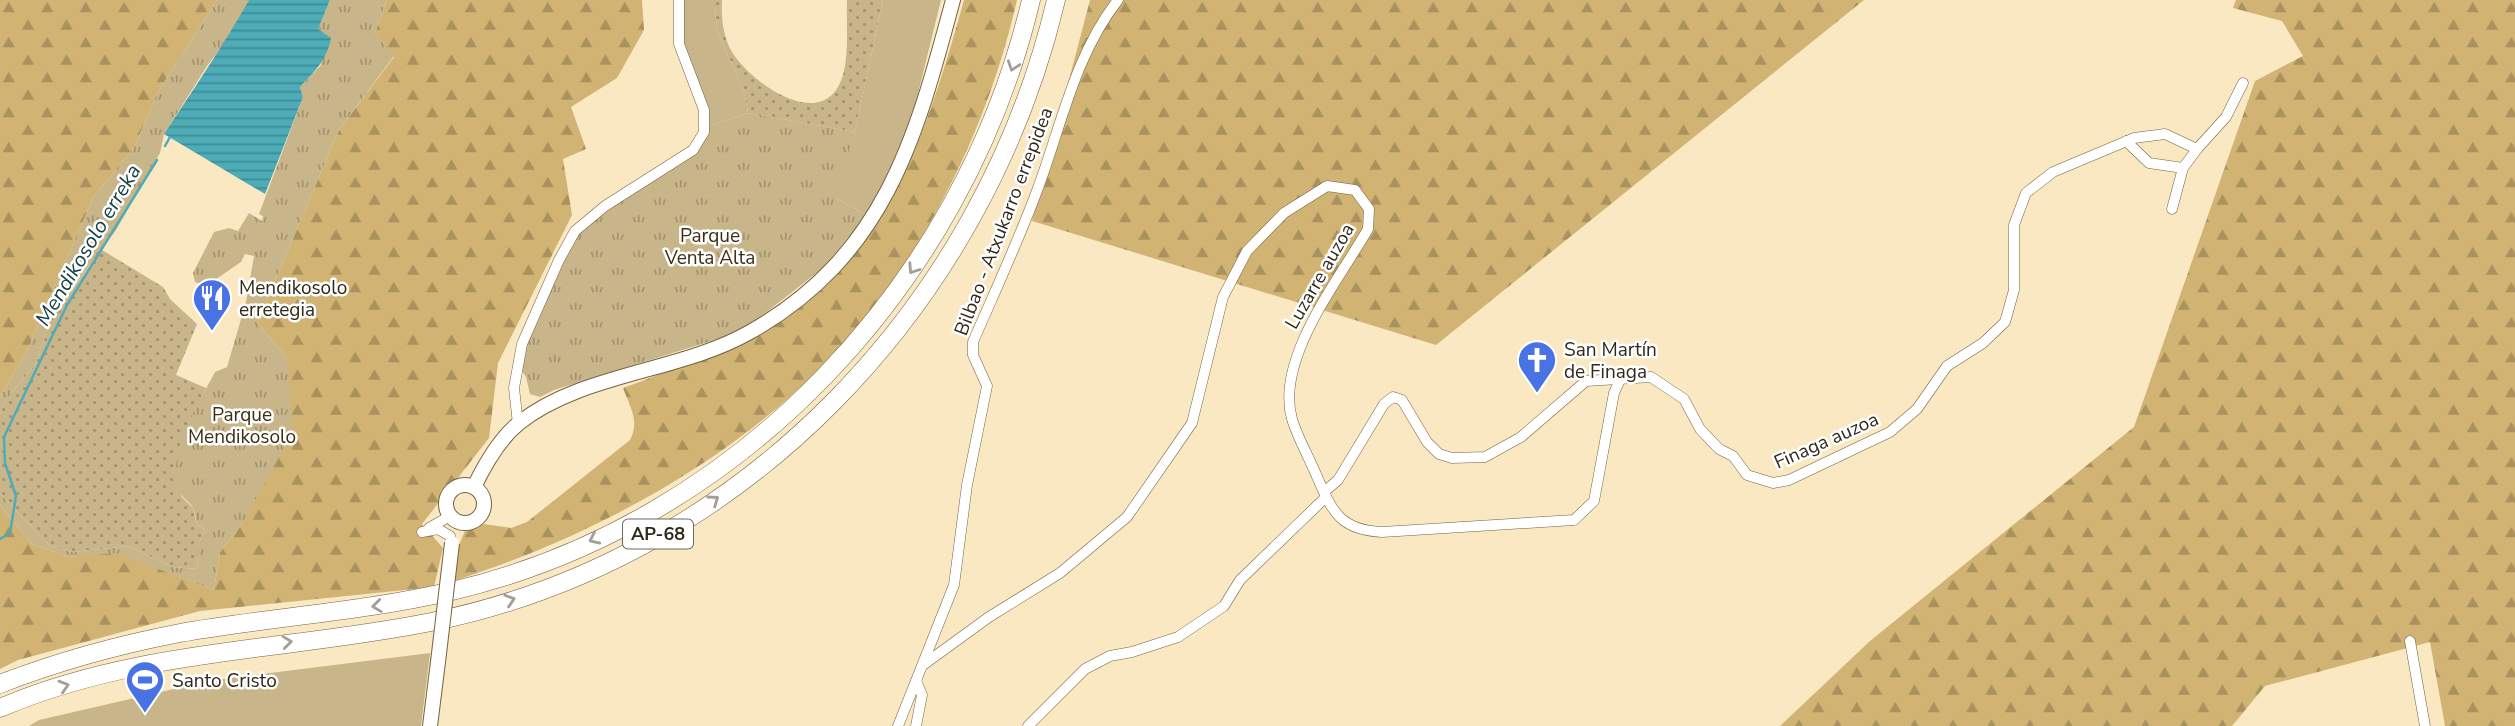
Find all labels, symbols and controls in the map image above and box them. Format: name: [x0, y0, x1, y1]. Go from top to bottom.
one-way arrow: [1006, 59, 1021, 71]
street label: Bilbao - Atxukarro errepidea: [948, 104, 1059, 339]
water label: Mendikosolo erreka: [29, 159, 147, 331]
street label: Luzarre auzoa: [1279, 219, 1361, 334]
park label: Parque Venta Alta: [664, 223, 755, 271]
one-way arrow: [908, 262, 921, 275]
place label: Mendikosolo erretegia: [239, 275, 347, 323]
restaurant icon: Mendikosolo erretegia: [191, 277, 233, 332]
place label: San Martín de Finaga: [1564, 337, 1657, 385]
church icon: San Martín de Finaga: [1516, 339, 1558, 394]
park label: Parque Mendikosolo: [188, 402, 296, 450]
street label: Finaga auzoa: [1770, 406, 1883, 476]
one-way arrow: [706, 496, 719, 508]
road number: AP-68: [623, 520, 693, 548]
one-way arrow: [589, 531, 601, 545]
one-way arrow: [504, 594, 516, 608]
one-way arrow: [372, 599, 383, 614]
one-way arrow: [281, 635, 293, 650]
sports icon: Santo Cristo: [124, 659, 166, 714]
place label: Santo Cristo: [172, 668, 277, 694]
one-way arrow: [58, 679, 70, 694]

